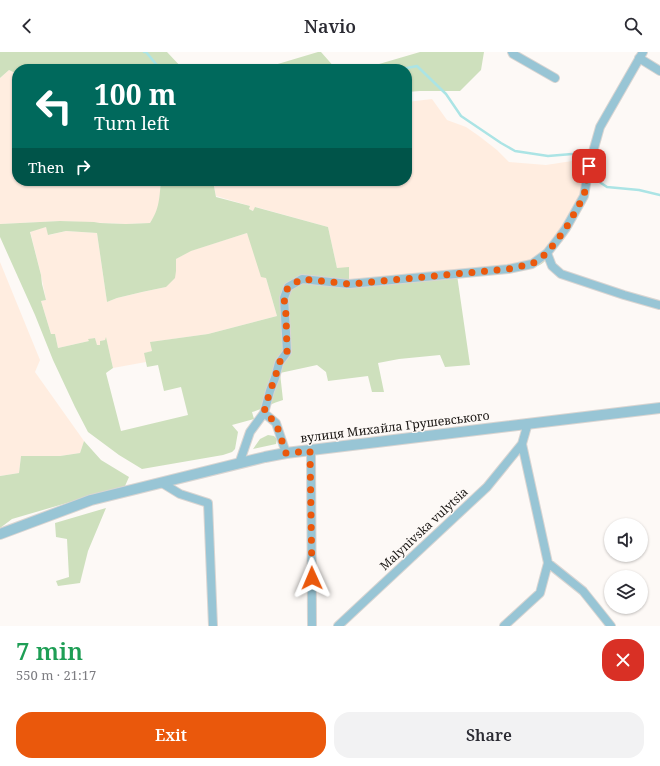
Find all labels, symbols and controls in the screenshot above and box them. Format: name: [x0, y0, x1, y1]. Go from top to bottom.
text: Navio: [304, 14, 356, 38]
icon: back: [16, 15, 38, 37]
icon: search: [622, 15, 644, 37]
text: 100 m: [94, 75, 176, 113]
icon: left: [28, 80, 80, 132]
text: Turn left: [94, 111, 169, 135]
pin: [572, 149, 606, 183]
icon: arrive: [578, 155, 600, 177]
icon: right: [72, 156, 94, 178]
text: Then: [28, 157, 64, 177]
street label: вулиця Михайла Грушевського: [300, 406, 490, 447]
street label: Malynivska vulytsia: [376, 483, 472, 574]
map controls: [604, 518, 648, 614]
button: sound: [604, 518, 648, 562]
position arrow: [291, 557, 333, 599]
button: layers: [604, 570, 648, 614]
text: 7 min: [16, 634, 83, 667]
button: close: [602, 639, 644, 681]
text: 550 m · 21:17: [16, 666, 96, 684]
button: Exit: [16, 712, 326, 758]
button: Share: [334, 712, 644, 758]

